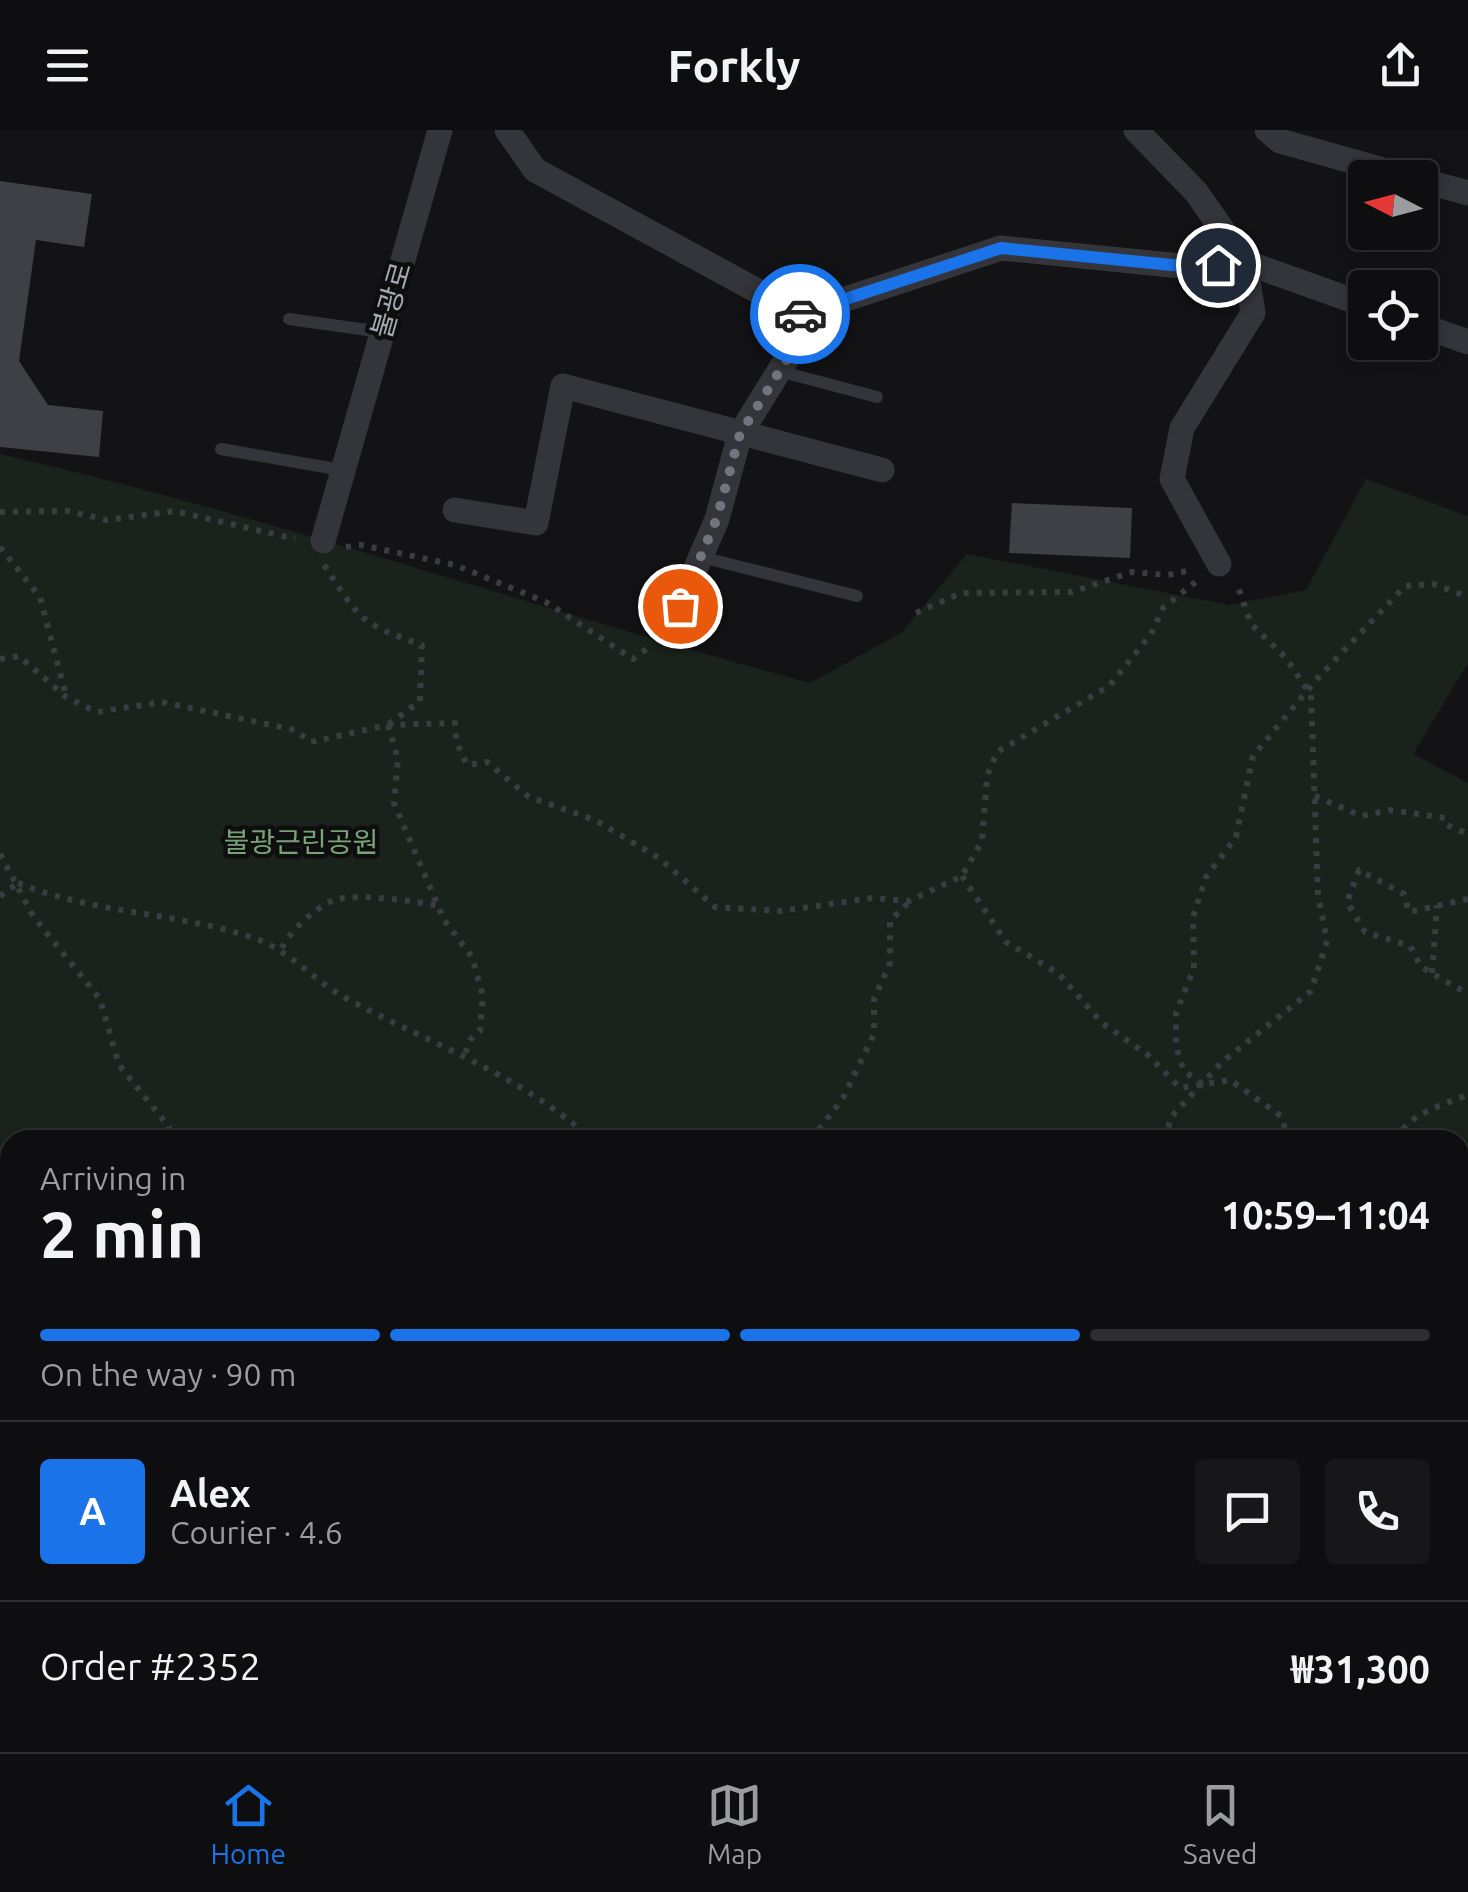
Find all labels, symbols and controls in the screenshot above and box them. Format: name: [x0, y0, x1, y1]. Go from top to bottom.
icon: menu: [40, 38, 95, 93]
icon: share: [1373, 38, 1428, 93]
text: Forkly: [668, 40, 800, 91]
north arrow: [1348, 160, 1438, 250]
map controls: [1348, 160, 1438, 360]
pin: [1176, 223, 1261, 308]
icon: home: [1191, 238, 1246, 293]
street label: 불광로: [365, 258, 416, 341]
courier: [750, 264, 850, 364]
button: locate: [1348, 270, 1438, 360]
icon: car: [773, 287, 828, 342]
pin: [638, 564, 723, 649]
icon: bag: [653, 579, 708, 634]
park label: 불광근린공원: [224, 826, 378, 857]
text: Arriving in: [40, 1160, 186, 1196]
text: 10:59–11:04: [1221, 1194, 1430, 1236]
text: 2 min: [40, 1197, 204, 1270]
text: On the way · 90 m: [40, 1356, 296, 1392]
button: chat: [1195, 1459, 1300, 1564]
button: phone: [1325, 1459, 1430, 1564]
text: Alex: [170, 1472, 251, 1514]
text: A: [79, 1490, 106, 1532]
text: Courier · 4.6: [170, 1514, 343, 1550]
text: Order #2352: [40, 1645, 261, 1687]
text: ₩31,300: [1291, 1648, 1430, 1690]
tab: Home: [210, 1778, 286, 1869]
tab: Map: [707, 1778, 762, 1869]
tab: Saved: [1183, 1778, 1258, 1869]

